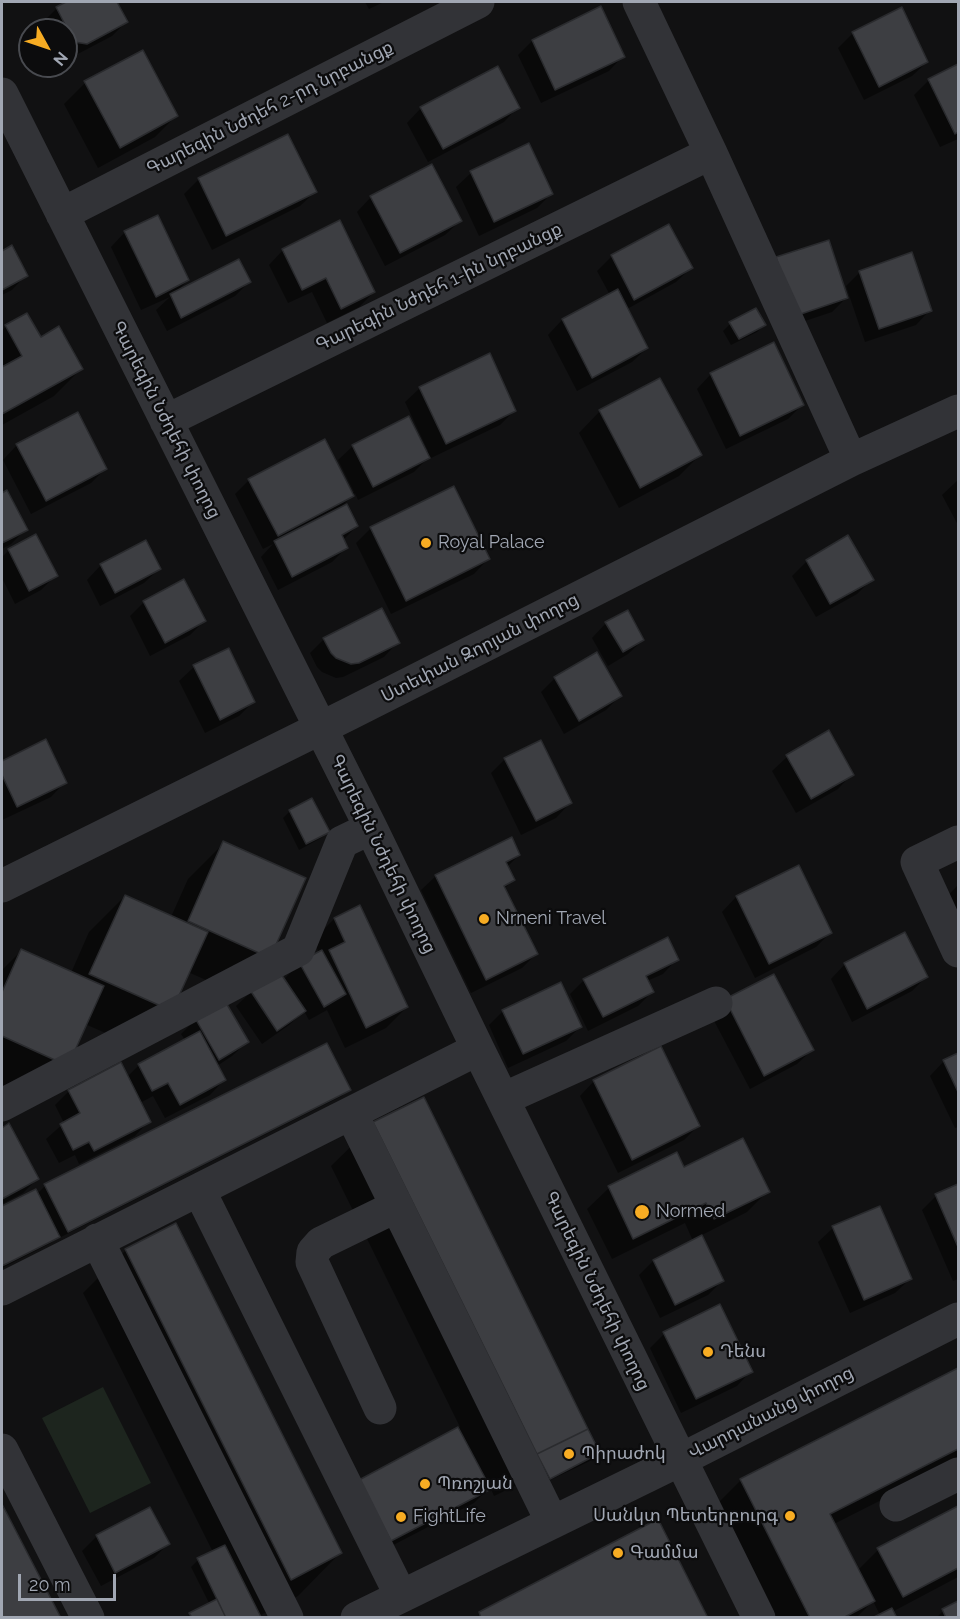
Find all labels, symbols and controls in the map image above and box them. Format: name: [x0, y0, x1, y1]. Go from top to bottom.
north arrow: [18, 18, 78, 78]
street label: Գարեգին Նժդեհ 2-րդ նրբանցք: [143, 36, 397, 180]
text: N: [49, 48, 72, 69]
street label: Գարեգին Նժդեհ 1-ին նրբանցք: [313, 218, 565, 356]
street label: Գարեգին Նժդեհի փողոց: [107, 318, 225, 522]
place label: Royal Palace: [438, 532, 545, 554]
marker: Royal Palace: [419, 536, 433, 550]
street label: Ստեփան Զորյան փողոց: [378, 589, 582, 707]
street label: Գարեգին Նժդեհի փողոց: [325, 751, 441, 957]
place label: Nrneni Travel: [496, 908, 606, 930]
marker: Nrneni Travel: [477, 912, 491, 926]
street label: Գարեգին Նժդեհի փողոց: [539, 1188, 655, 1394]
place label: Normed: [656, 1201, 725, 1223]
marker: Normed: [633, 1203, 651, 1221]
place label: Դենս: [720, 1341, 766, 1363]
marker: Դենս: [701, 1345, 715, 1359]
street label: Վարդանանց փողոց: [685, 1362, 857, 1464]
place label: Պիրաժոկ: [581, 1443, 666, 1465]
marker: Պիրաժոկ: [562, 1447, 576, 1461]
place label: Պռոշյան: [437, 1473, 513, 1495]
marker: Պռոշյան: [418, 1477, 432, 1491]
place label: Սանկտ Պետերբուրգ: [593, 1505, 778, 1527]
place label: FightLife: [413, 1506, 486, 1528]
marker: Սանկտ Պետերբուրգ: [783, 1509, 797, 1523]
marker: FightLife: [394, 1510, 408, 1524]
place label: Գամմա: [630, 1542, 698, 1564]
marker: Գամմա: [611, 1546, 625, 1560]
scale bar: [21, 1562, 118, 1600]
text: 20 m: [29, 1574, 71, 1595]

